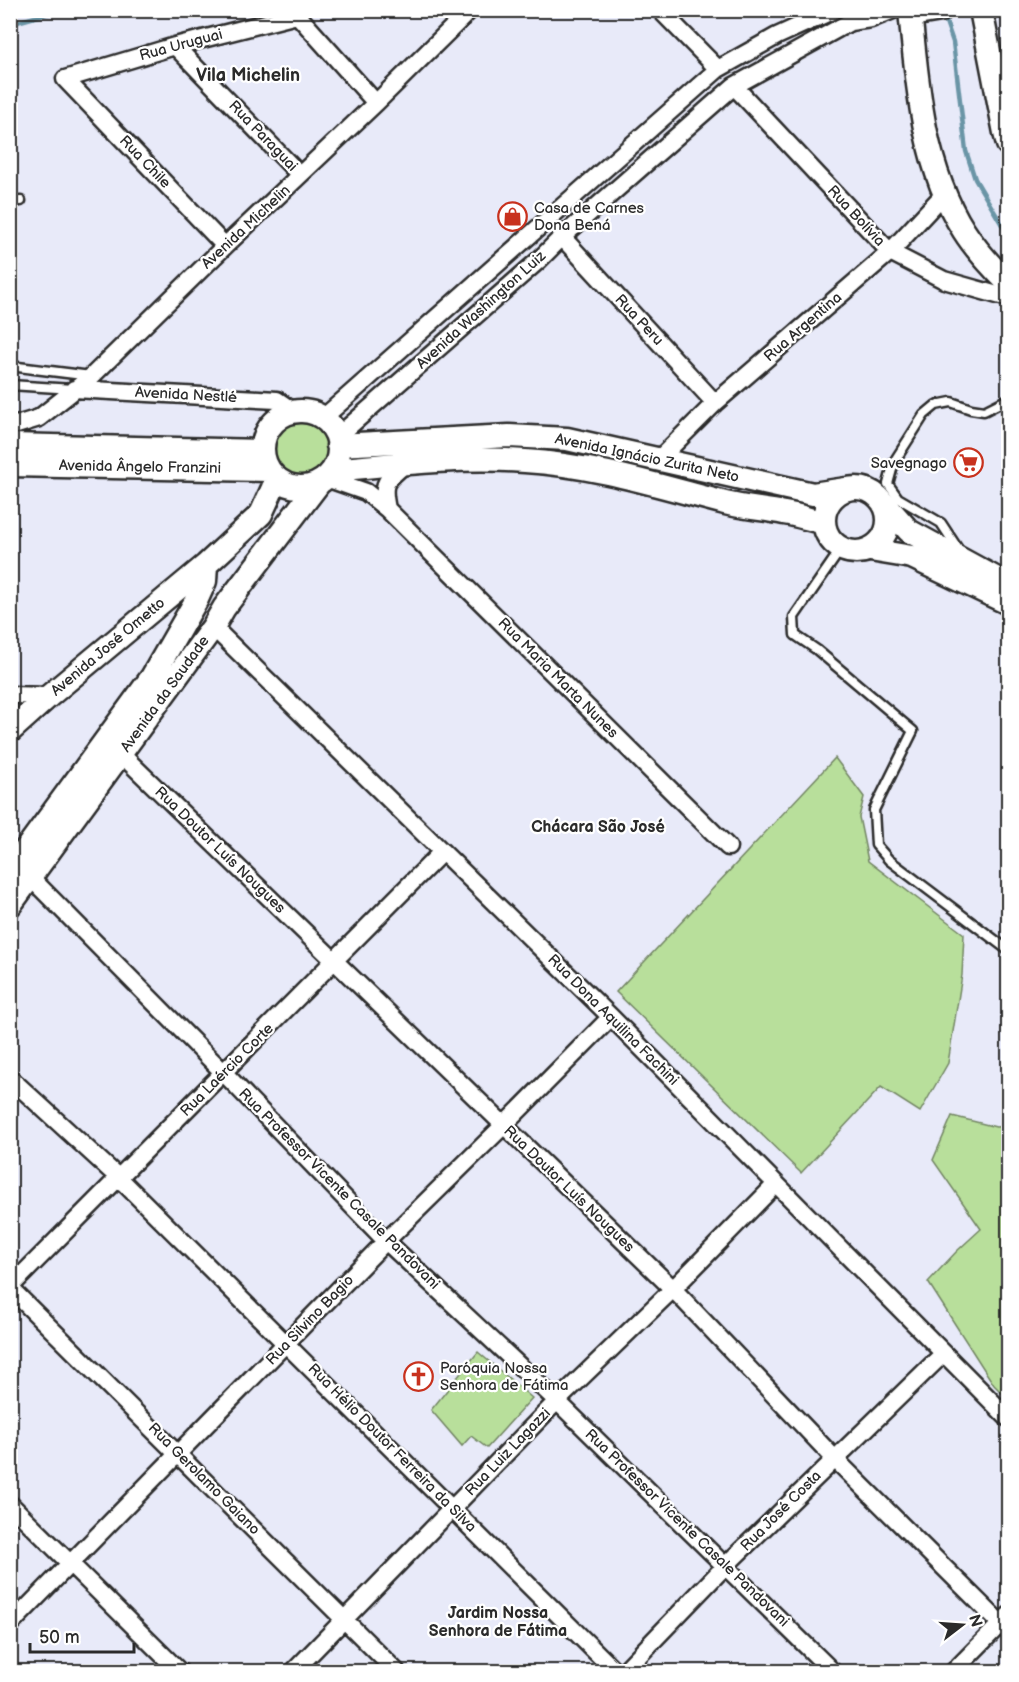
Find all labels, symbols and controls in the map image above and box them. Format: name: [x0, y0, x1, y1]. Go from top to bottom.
street label: Rua Uruguai: [137, 25, 225, 65]
district label: Vila Michelin: [196, 65, 300, 86]
street label: Rua Paraguai: [224, 96, 302, 176]
street label: Rua Chile: [115, 132, 175, 192]
street label: Avenida Michelin: [198, 181, 294, 273]
street label: Rua Bolívia: [823, 182, 889, 250]
place label: Casa de Carnes Dona Bená: [534, 199, 645, 235]
shop icon: Casa de Carnes Dona Bená: [497, 201, 529, 233]
street label: Avenida Washington Luiz: [412, 246, 550, 373]
street label: Rua Argentina: [760, 288, 846, 366]
street label: Rua Peru: [611, 290, 667, 350]
street label: Avenida Nestlé: [134, 383, 238, 407]
street label: Avenida Ignácio Zurita Neto: [553, 429, 741, 487]
supermarket icon: Savegnago: [952, 447, 984, 479]
place label: Savegnago: [871, 454, 947, 473]
street label: Avenida Ângelo Franzini: [59, 456, 221, 478]
street label: Avenida José Ometto: [47, 594, 169, 700]
street label: Rua Maria Marta Nunes: [494, 614, 623, 743]
street label: Avenida da Saudade: [116, 632, 214, 756]
street label: Rua Doutor Luís Nougues: [151, 783, 290, 918]
district label: Chácara São José: [531, 818, 665, 837]
street label: Rua Dona Aquilina Fachini: [543, 950, 683, 1090]
street label: Rua Laércio Corte: [176, 1019, 278, 1121]
street label: Rua Professor Vicente Casale Pandovani: [234, 1084, 444, 1294]
street label: Rua Doutor Luís Nougues: [500, 1122, 639, 1257]
street label: Rua Silvino Bagio: [262, 1271, 358, 1369]
place label: Paróquia Nossa Senhora de Fátima: [440, 1359, 568, 1395]
street label: Rua Hélio Doutor Ferreira da Silva: [304, 1360, 480, 1536]
church icon: Paróquia Nossa Senhora de Fátima: [403, 1361, 435, 1393]
street label: Rua Luiz Lagazzi: [461, 1404, 555, 1500]
street label: Rua Gerolamo Gaiano: [144, 1419, 264, 1539]
street label: Rua Professor Vicente Casale Pandovani: [581, 1425, 793, 1631]
street label: Rua José Costa: [737, 1467, 825, 1555]
north arrow: [932, 1595, 992, 1655]
district label: Jardim Nossa Senhora de Fátima: [429, 1604, 567, 1641]
text: N: [964, 1613, 986, 1630]
scale bar: [30, 1616, 134, 1654]
text: 50 m: [39, 1627, 80, 1648]

